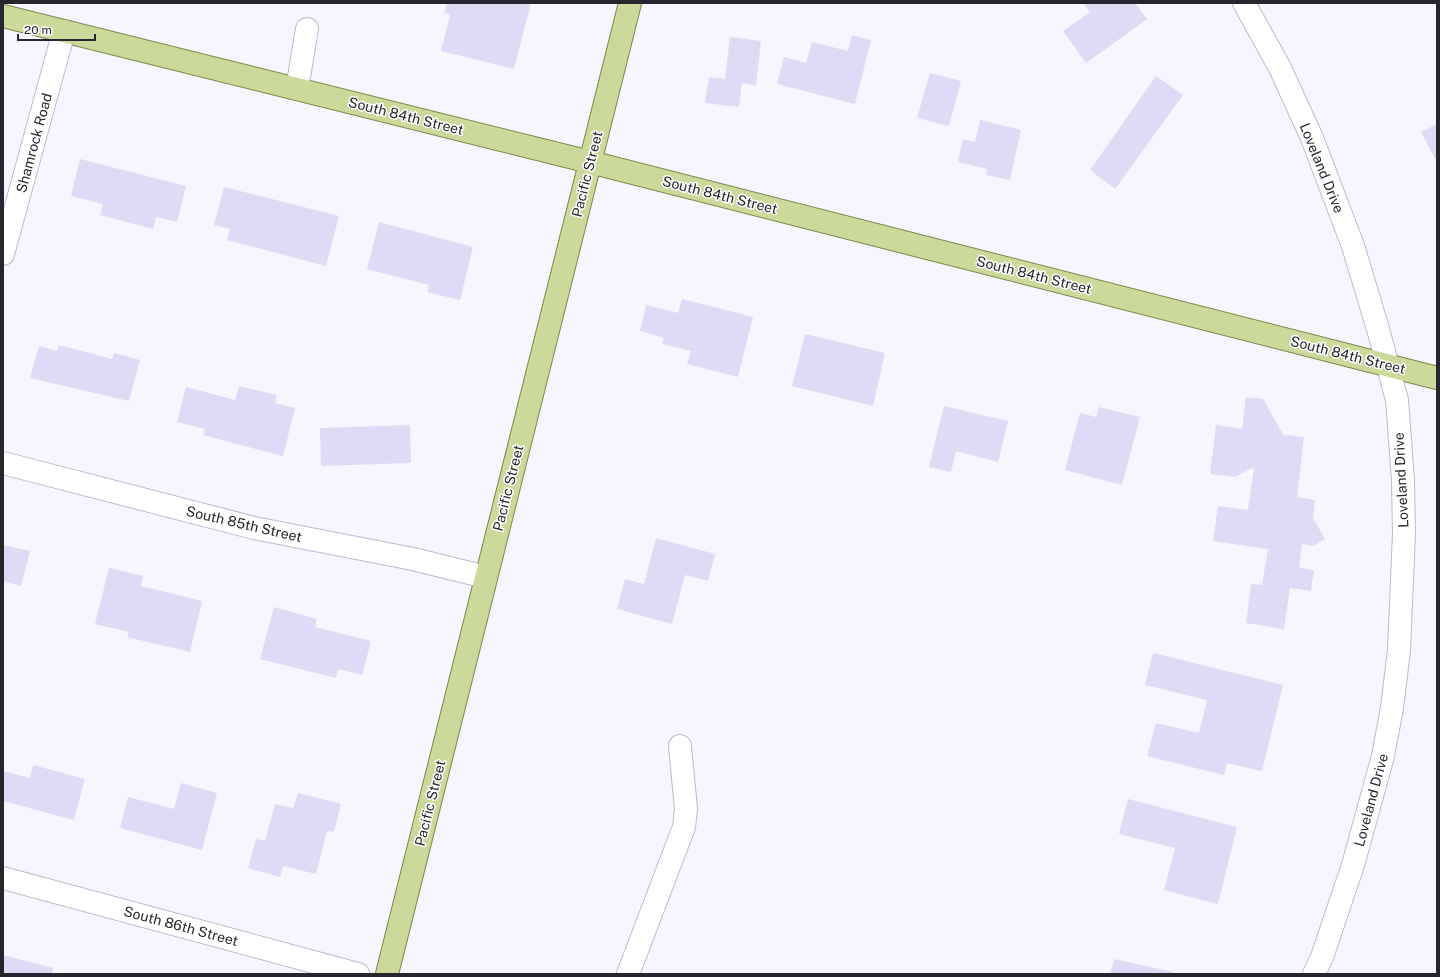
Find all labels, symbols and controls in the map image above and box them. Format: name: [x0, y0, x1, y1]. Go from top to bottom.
scale bar: [18, 16, 95, 42]
text: 20 m: [24, 23, 52, 37]
street label: Shamrock Road: [13, 91, 55, 195]
street label: South 84th Street: [347, 94, 465, 138]
street label: Loveland Drive: [1297, 121, 1347, 215]
street label: Pacific Street: [569, 129, 605, 219]
street label: South 84th Street: [661, 173, 779, 217]
street label: South 84th Street: [975, 253, 1093, 297]
street label: South 84th Street: [1289, 333, 1407, 377]
street label: Loveland Drive: [1391, 432, 1411, 528]
street label: Pacific Street: [490, 443, 526, 533]
street label: South 85th Street: [185, 503, 303, 545]
street label: Loveland Drive: [1351, 752, 1391, 848]
street label: Pacific Street: [412, 758, 448, 848]
street label: South 86th Street: [122, 903, 240, 949]

